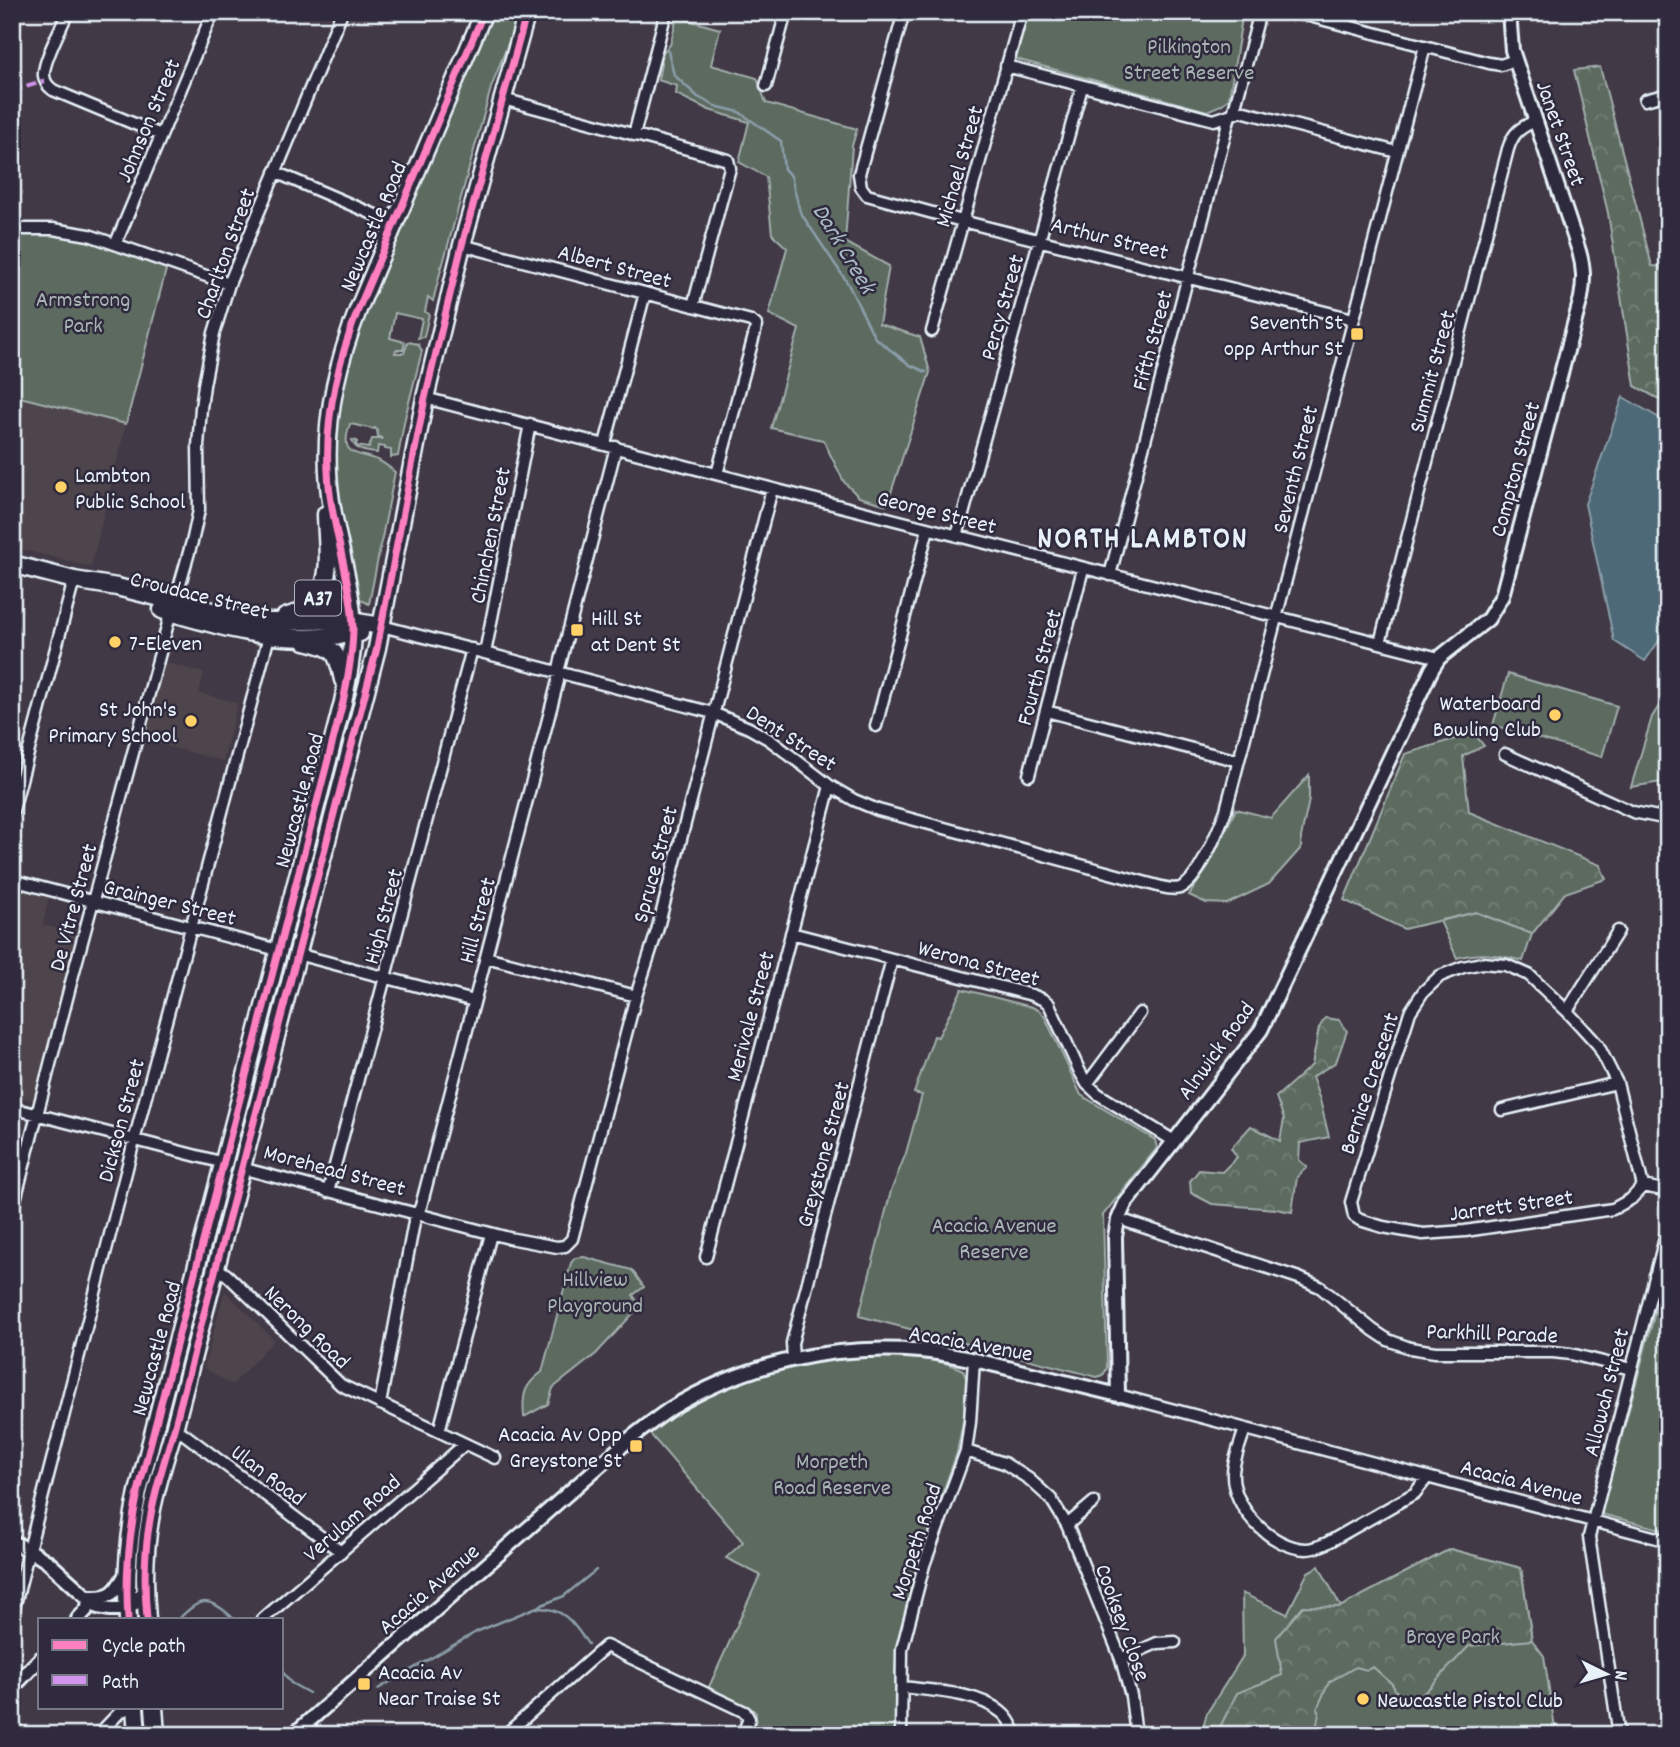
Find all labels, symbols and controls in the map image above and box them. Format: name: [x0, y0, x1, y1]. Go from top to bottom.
park label: Pilkington Street Reserve: [1124, 32, 1254, 91]
street label: Johnson Street: [109, 54, 191, 188]
street label: Janet Street: [1525, 77, 1592, 191]
street label: Michael Street: [928, 102, 994, 232]
street label: Newcastle Road: [333, 157, 417, 298]
street label: Charlton Street: [188, 184, 266, 324]
water label: Dark Creek: [802, 198, 884, 303]
street label: Arthur Street: [1047, 210, 1171, 271]
street label: Albert Street: [554, 237, 675, 299]
street label: Percy Street: [974, 251, 1035, 365]
park label: Armstrong Park: [36, 285, 130, 344]
street label: Fifth Street: [1125, 287, 1184, 395]
street label: Summit Street: [1402, 307, 1467, 437]
place label: Seventh St opp Arthur St: [1224, 308, 1343, 367]
marker: Seventh St opp Arthur St: [1349, 326, 1365, 342]
street label: Compton Street: [1484, 399, 1551, 541]
street label: Seventh Street: [1266, 402, 1329, 537]
place label: Lambton Public School: [75, 461, 186, 520]
street label: Chinchen Street: [463, 465, 522, 607]
marker: Lambton Public School: [53, 479, 69, 495]
street label: George Street: [873, 484, 999, 545]
district label: NORTH LAMBTON: [1037, 520, 1249, 563]
street label: Croudace Street: [126, 564, 272, 631]
road number: A37: [295, 580, 341, 616]
place label: Hill St at Dent St: [591, 604, 681, 663]
street label: Fourth Street: [1010, 606, 1073, 730]
marker: Hill St at Dent St: [569, 622, 585, 638]
place label: 7-Eleven: [129, 629, 202, 662]
marker: 7-Eleven: [107, 634, 123, 650]
place label: Waterboard Bowling Club: [1433, 689, 1541, 748]
place label: St John's Primary School: [48, 695, 178, 754]
street label: Dent Street: [738, 698, 842, 782]
marker: Waterboard Bowling Club: [1547, 707, 1563, 723]
marker: St John's Primary School: [183, 713, 199, 729]
street label: Newcastle Road: [268, 730, 335, 872]
street label: Spruce Street: [626, 803, 689, 927]
street label: De Vitre Street: [43, 840, 108, 975]
street label: High Street: [357, 865, 414, 968]
street label: Grainger Street: [99, 872, 239, 937]
street label: Hill Street: [452, 874, 507, 968]
street label: Werona Street: [914, 933, 1043, 997]
street label: Merivale Street: [719, 948, 786, 1086]
street label: Alnwick Road: [1171, 996, 1265, 1108]
street label: Bernice Crescent: [1333, 1009, 1410, 1159]
street label: Dickson Street: [91, 1056, 156, 1186]
street label: Greystone Street: [790, 1078, 861, 1232]
street label: Morehead Street: [259, 1138, 409, 1207]
street label: Jarrett Street: [1448, 1182, 1575, 1232]
park label: Acacia Avenue Reserve: [931, 1211, 1057, 1270]
park label: Hillview Playground: [547, 1265, 643, 1324]
street label: Newcastle Road: [125, 1278, 192, 1420]
street label: Nerong Road: [255, 1279, 356, 1378]
street label: Parkhill Parade: [1426, 1317, 1558, 1354]
street label: Acacia Avenue: [906, 1318, 1035, 1373]
street label: Allowah Street: [1577, 1325, 1640, 1460]
place label: Acacia Av Opp Greystone St: [498, 1420, 622, 1479]
street label: Ulan Road: [223, 1438, 311, 1516]
marker: Acacia Av Opp Greystone St: [628, 1438, 644, 1454]
park label: Morpeth Road Reserve: [773, 1447, 891, 1506]
street label: Acacia Avenue: [1456, 1452, 1586, 1516]
street label: Verulam Road: [297, 1468, 409, 1571]
street label: Morpeth Road: [884, 1480, 953, 1604]
street label: Acacia Avenue: [372, 1537, 488, 1644]
street label: Cooksey Close: [1084, 1560, 1157, 1686]
legend: [38, 1618, 284, 1708]
park label: Braye Park: [1406, 1622, 1500, 1655]
text: Cycle path: [102, 1633, 185, 1663]
north arrow: [1572, 1638, 1642, 1708]
place label: Acacia Av Near Traise St: [378, 1658, 501, 1717]
text: Path: [102, 1669, 139, 1699]
text: N: [1606, 1669, 1633, 1681]
marker: Acacia Av Near Traise St: [356, 1676, 372, 1692]
place label: Newcastle Pistol Club: [1377, 1686, 1563, 1719]
marker: Newcastle Pistol Club: [1355, 1691, 1371, 1707]

